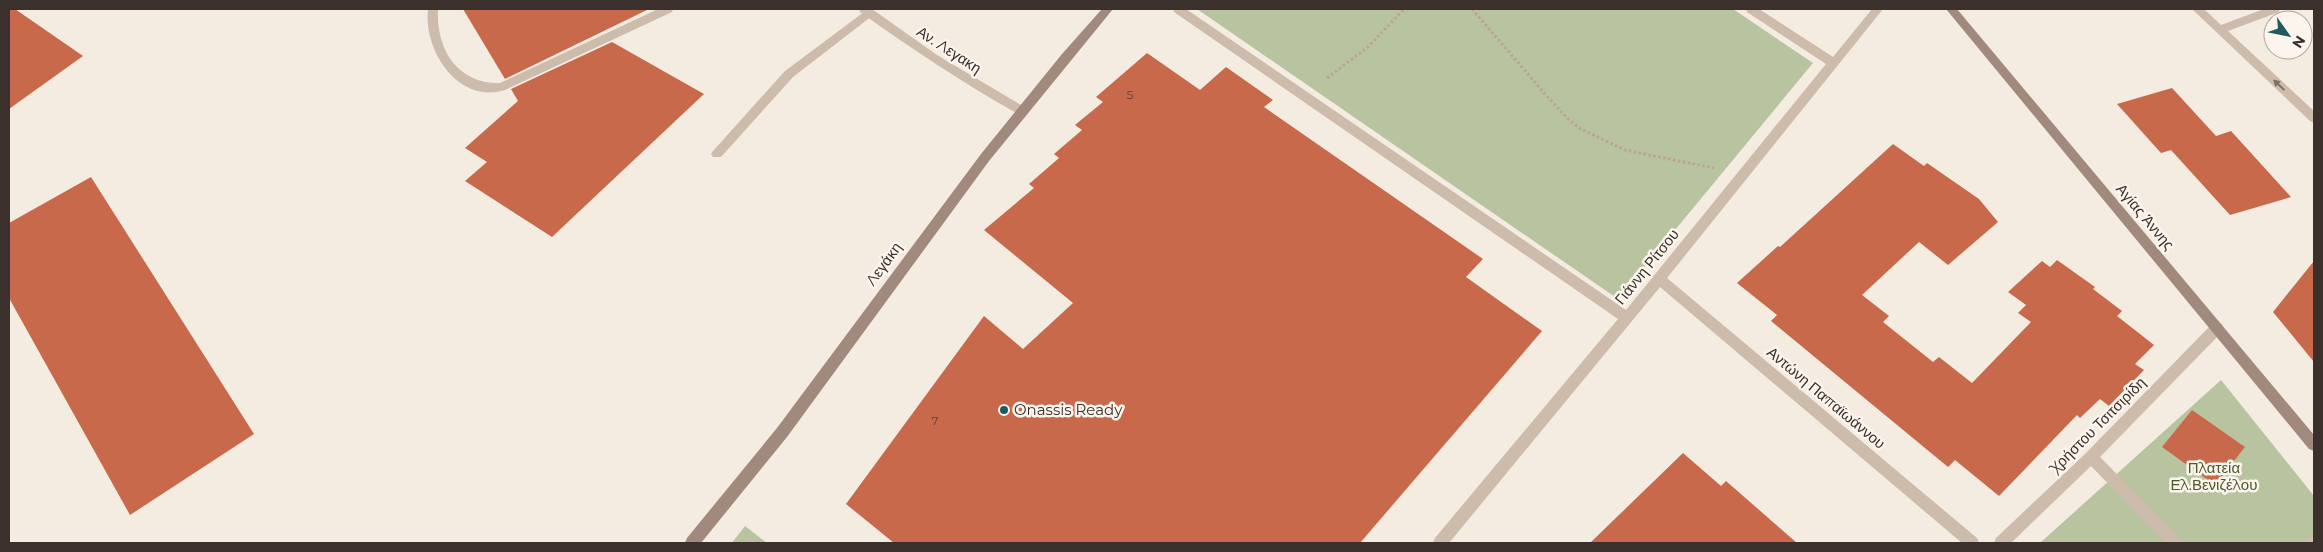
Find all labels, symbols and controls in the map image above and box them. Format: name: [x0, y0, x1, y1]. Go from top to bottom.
north arrow: [2263, 10, 2313, 60]
street label: Αν. Λεγακη: [913, 22, 985, 78]
text: N: [2288, 32, 2310, 52]
one-way arrow: [2273, 79, 2285, 91]
house number: 5: [1127, 87, 1134, 102]
street label: Αγίας Άννης: [2112, 180, 2179, 254]
street label: Γιάννη Ρίτσου: [1610, 225, 1683, 308]
street label: Λεγάκη: [861, 238, 906, 289]
street label: Αντώνη Παπαϊωάννου: [1763, 343, 1889, 453]
street label: Χρήστου Τσιτσιρίδη: [2044, 373, 2150, 478]
place label: Onassis Ready: [1014, 400, 1123, 419]
marker: Onassis Ready: [998, 404, 1010, 416]
house number: 7: [931, 413, 939, 428]
park label: Πλατεία Ελ.Βενιζέλου: [2171, 458, 2257, 494]

